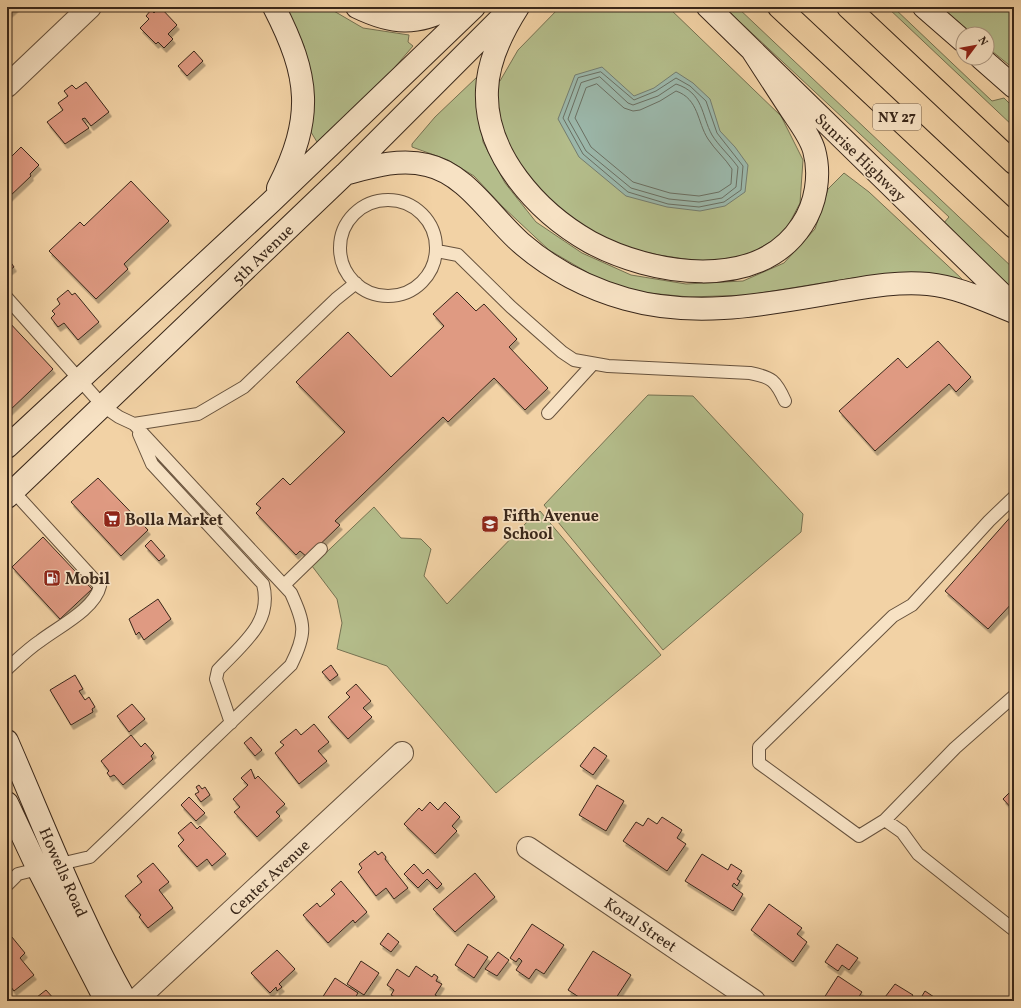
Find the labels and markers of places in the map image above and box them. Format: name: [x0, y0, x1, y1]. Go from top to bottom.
place label: Fifth Avenue School: [503, 506, 599, 546]
supermarket icon: Bolla Market: [102, 509, 122, 529]
place label: Bolla Market: [125, 510, 223, 532]
school or university icon: Fifth Avenue School: [480, 514, 500, 534]
fuel station icon: Mobil: [42, 568, 62, 588]
place label: Mobil: [65, 569, 110, 591]

